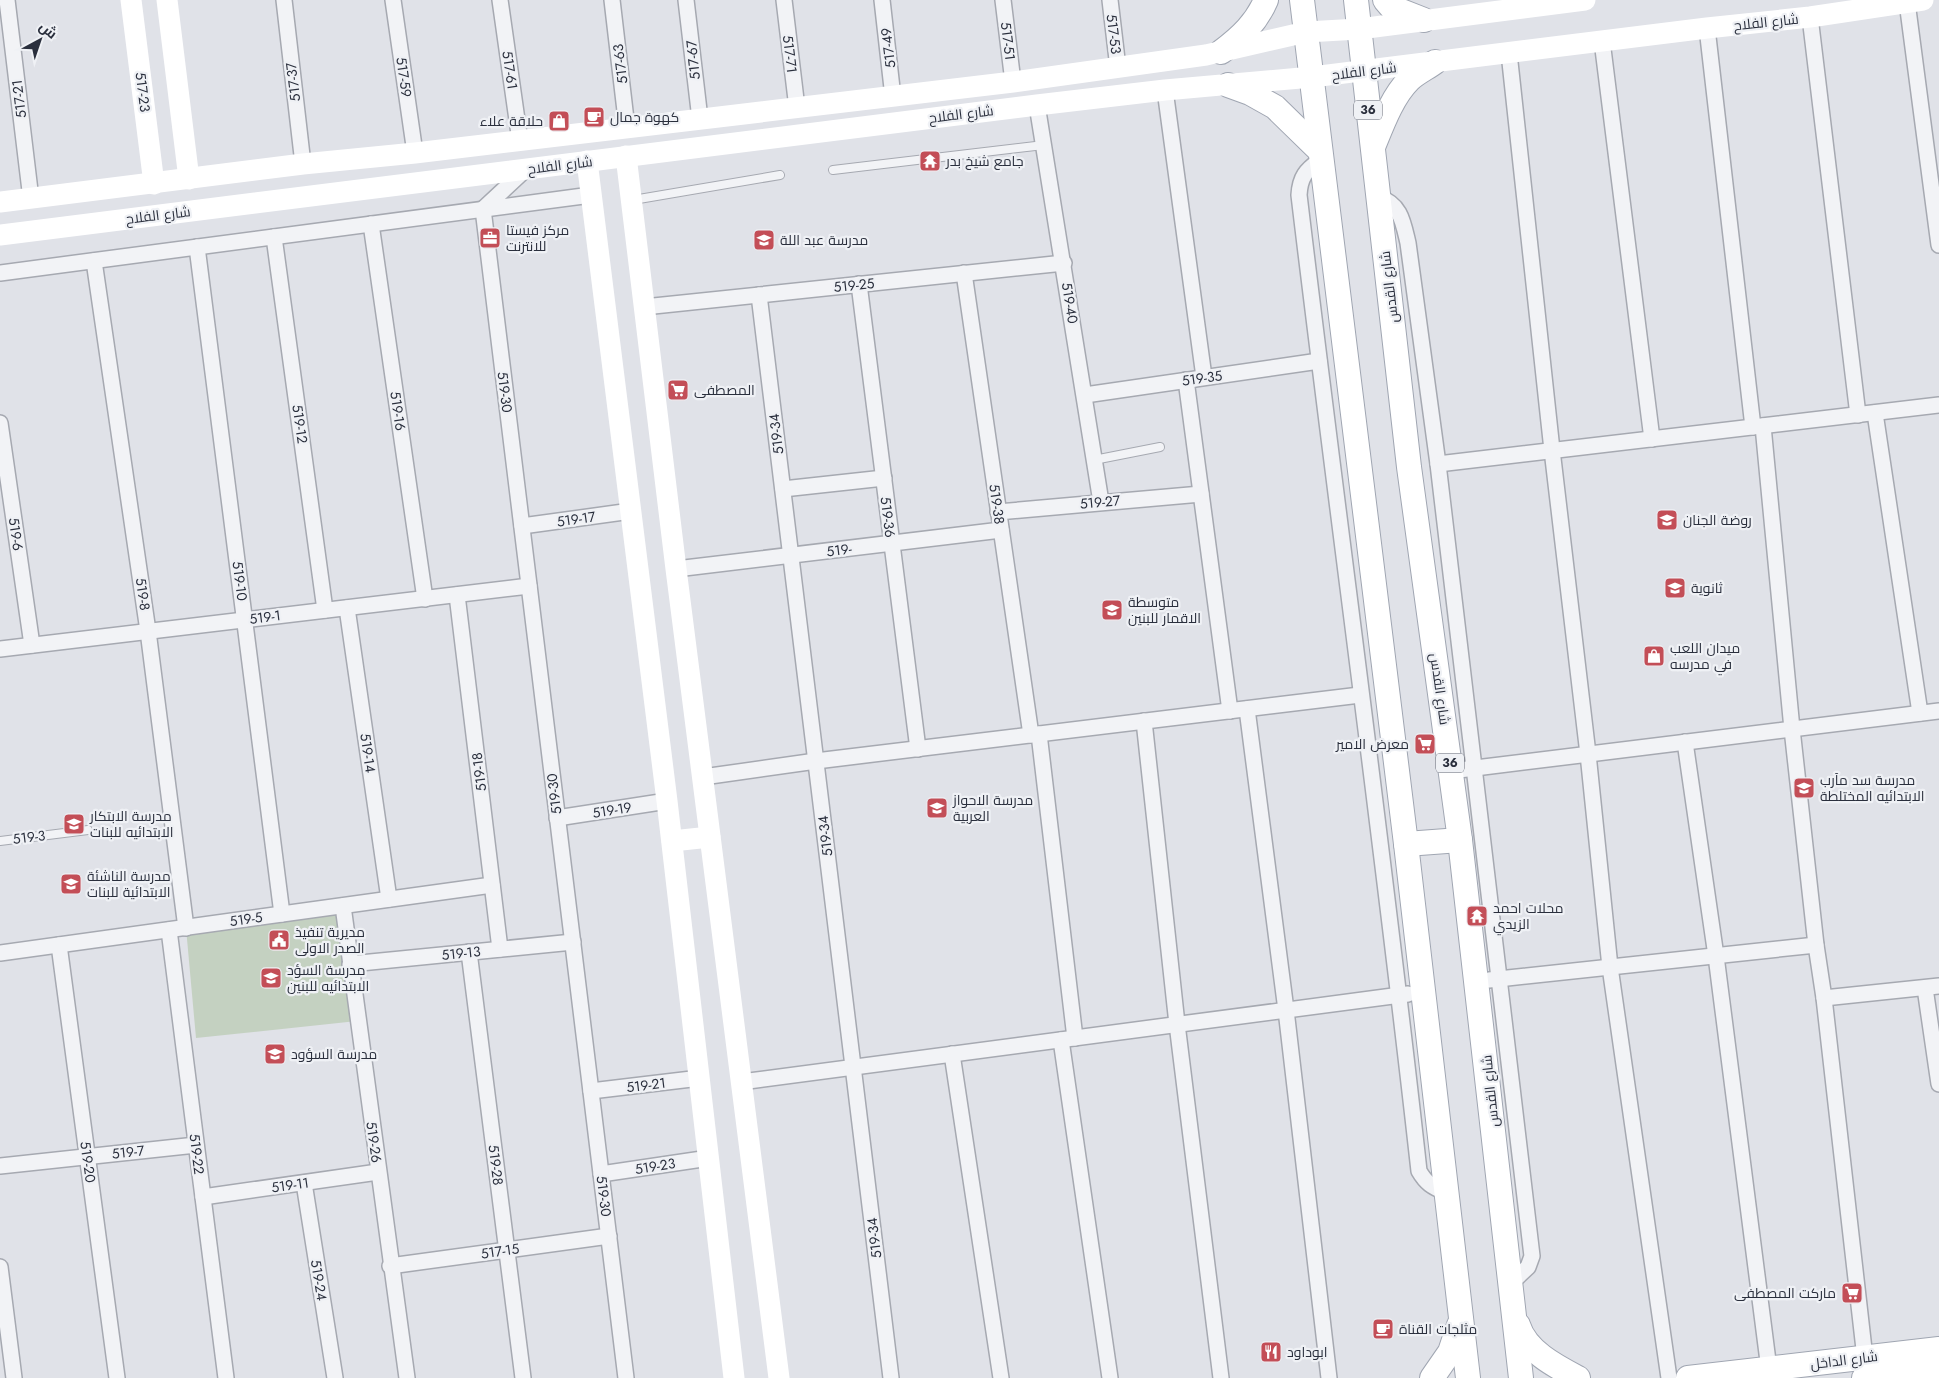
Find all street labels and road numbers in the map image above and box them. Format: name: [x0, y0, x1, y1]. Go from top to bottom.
street label: شارع الفلاح: [1732, 9, 1800, 35]
street label: 517-53: [1102, 13, 1126, 55]
street label: 517-51: [996, 21, 1020, 61]
street label: 517-49: [876, 27, 900, 69]
street label: 517-71: [778, 34, 802, 74]
street label: 517-67: [681, 38, 705, 81]
street label: 517-63: [608, 42, 632, 85]
street label: 517-61: [497, 49, 523, 91]
street label: 517-59: [391, 56, 417, 98]
street label: شارع الفلاح: [1330, 57, 1398, 85]
street label: 517-37: [281, 61, 305, 103]
street label: 517-23: [131, 71, 155, 113]
street label: 517-21: [7, 79, 31, 119]
street label: شارع الفلاح: [927, 100, 995, 128]
road number: 36: [1354, 100, 1382, 120]
street label: شارع الفلاح: [526, 151, 594, 179]
street label: شارع الفلاح: [124, 201, 192, 229]
street label: شارع القدس: [1375, 250, 1403, 324]
street label: 519-25: [833, 273, 876, 297]
street label: 519-40: [1057, 281, 1083, 325]
street label: 519-35: [1180, 365, 1224, 391]
street label: 519-30: [493, 370, 517, 414]
street label: 519-16: [385, 390, 411, 432]
street label: 519-12: [287, 403, 313, 445]
street label: 519-34: [764, 412, 788, 456]
street label: 519-38: [984, 483, 1010, 525]
street label: 519-27: [1079, 490, 1122, 514]
street label: 519-36: [876, 495, 900, 539]
street label: 519-17: [555, 506, 597, 532]
street label: 519-6: [4, 516, 28, 552]
street label: 519-: [825, 539, 853, 561]
street label: 519-10: [228, 560, 252, 602]
street label: 519-8: [131, 576, 155, 612]
street label: 519-1: [248, 605, 282, 629]
street label: شارع القدس: [1425, 652, 1455, 726]
street label: 519-14: [355, 732, 381, 774]
street label: 519-18: [467, 751, 491, 793]
road number: 36: [1436, 754, 1464, 772]
street label: 519-30: [542, 772, 566, 816]
street label: 519-19: [591, 797, 633, 823]
street label: 519-34: [813, 814, 837, 858]
street label: 519-3: [11, 825, 47, 849]
street label: 519-5: [228, 907, 264, 931]
street label: 519-13: [440, 941, 482, 965]
street label: شارع القدس: [1476, 1054, 1504, 1128]
street label: 519-21: [625, 1073, 667, 1097]
street label: 519-26: [361, 1120, 387, 1164]
street label: 519-22: [185, 1132, 209, 1176]
street label: 519-20: [75, 1140, 101, 1184]
street label: 519-7: [111, 1140, 146, 1164]
street label: 519-28: [484, 1144, 508, 1186]
street label: 519-23: [633, 1153, 677, 1179]
street label: 519-11: [270, 1172, 310, 1198]
street label: 519-30: [592, 1174, 616, 1218]
street label: 519-34: [862, 1216, 886, 1260]
street label: 517-15: [479, 1238, 521, 1264]
street label: 519-24: [306, 1258, 332, 1302]
street label: شارع الداخل: [1809, 1346, 1879, 1374]

